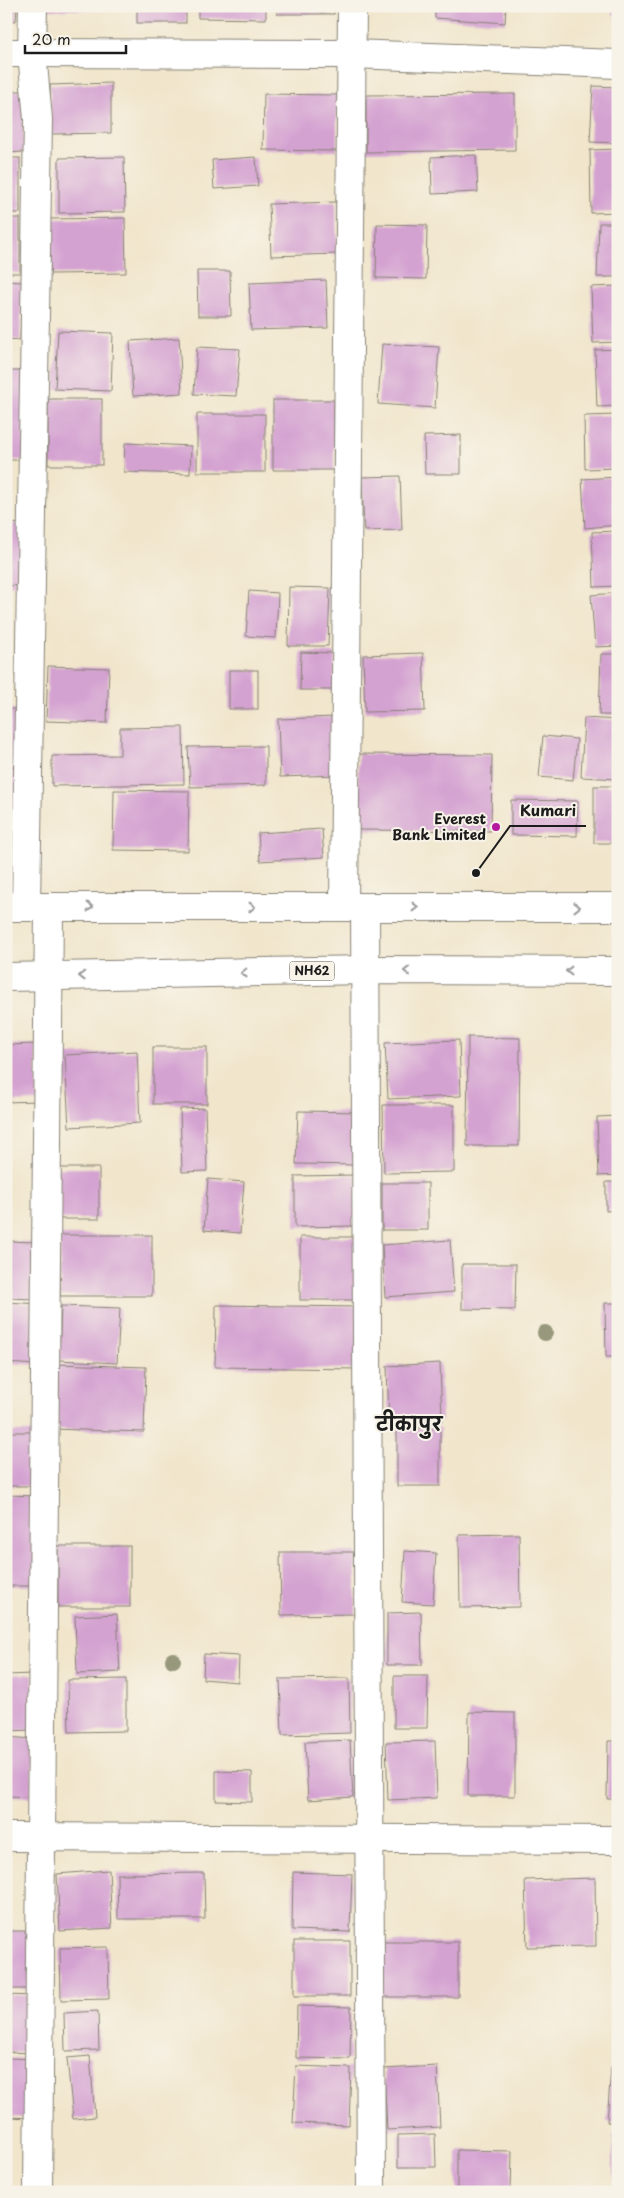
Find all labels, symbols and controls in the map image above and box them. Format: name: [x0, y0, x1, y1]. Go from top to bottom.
scale bar: [25, 22, 126, 54]
text: 20 m: [32, 27, 71, 50]
callout: Kumari: [510, 796, 586, 826]
text: Kumari: [520, 798, 576, 821]
place label: Everest Bank Limited: [392, 808, 486, 845]
marker: Everest Bank Limited: [490, 821, 502, 833]
one-way arrow: [86, 902, 94, 912]
one-way arrow: [249, 902, 257, 912]
one-way arrow: [412, 902, 419, 912]
one-way arrow: [574, 902, 582, 912]
road number: NH62: [290, 961, 334, 980]
one-way arrow: [402, 965, 410, 976]
one-way arrow: [565, 966, 572, 976]
one-way arrow: [240, 968, 248, 978]
one-way arrow: [77, 971, 85, 981]
district label: टीकापुर: [374, 1409, 444, 1439]

